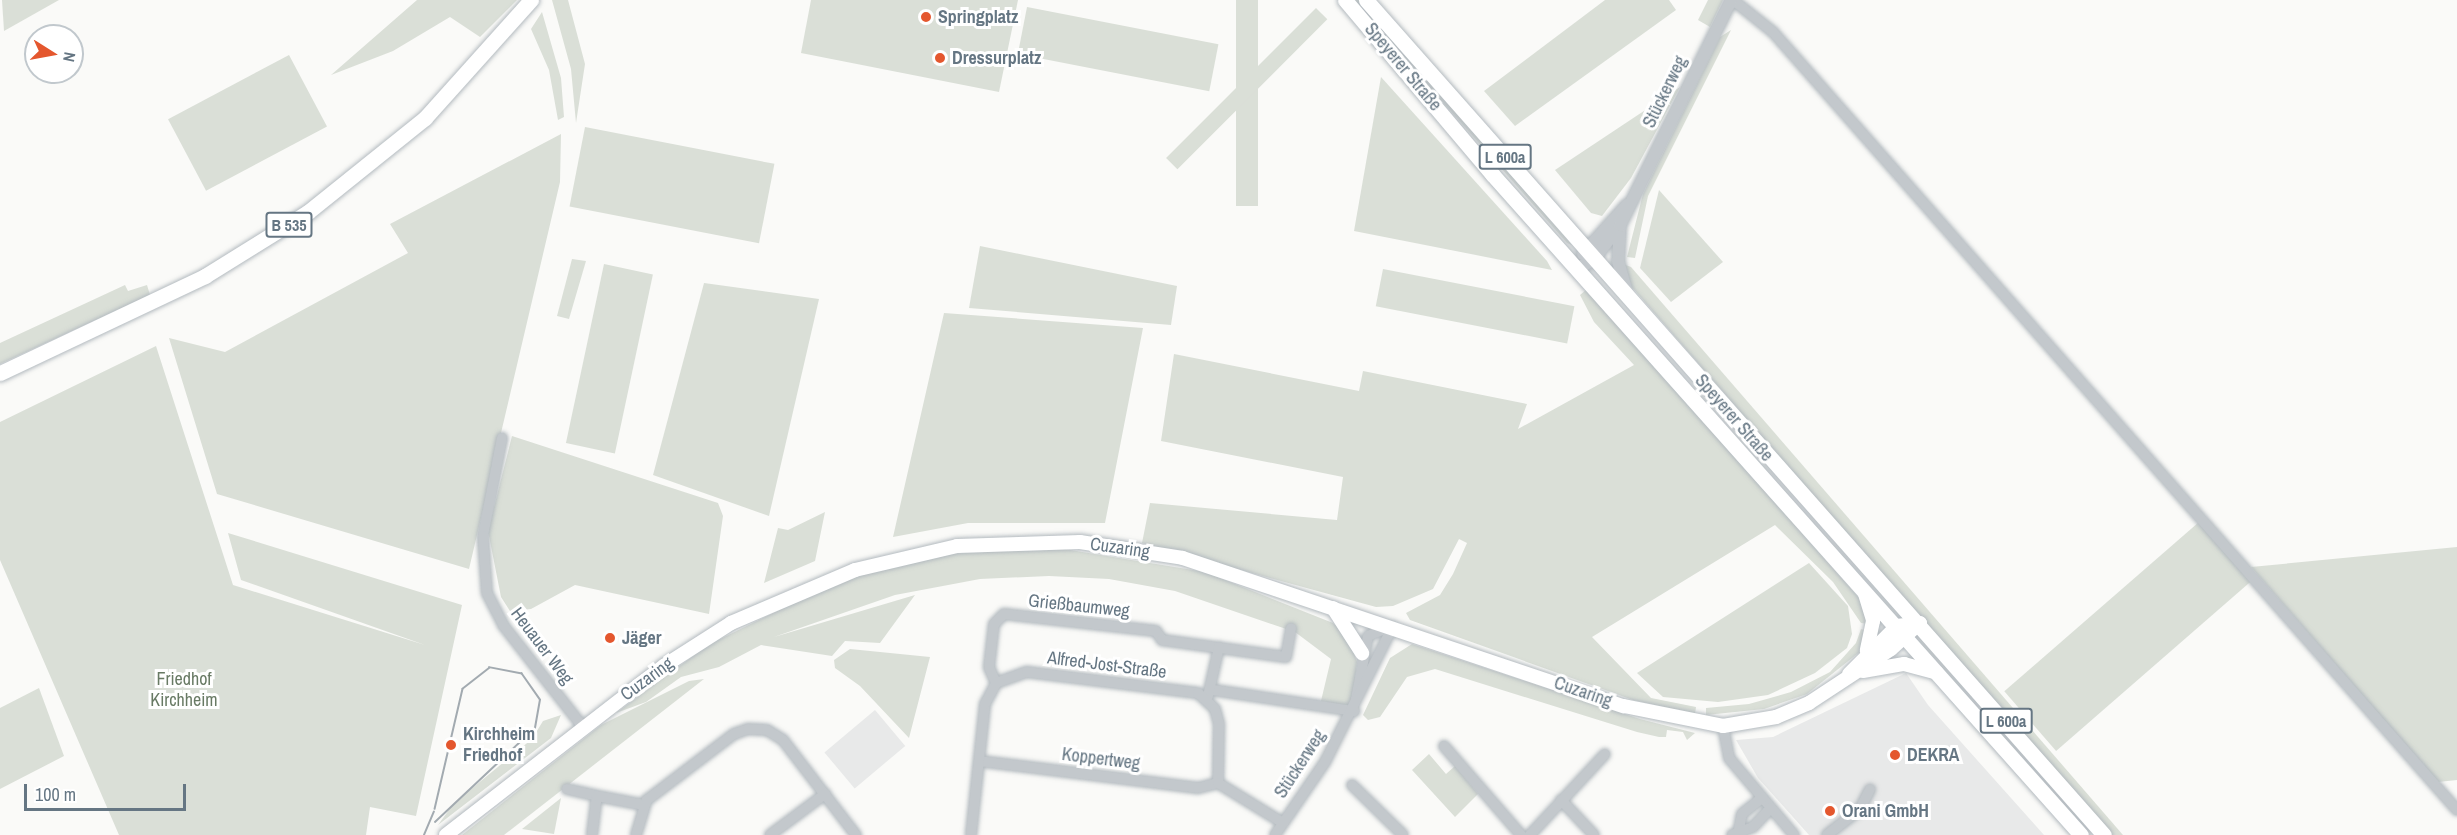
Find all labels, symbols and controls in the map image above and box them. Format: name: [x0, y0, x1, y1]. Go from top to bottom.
place label: Springplatz: [938, 6, 1018, 28]
marker: Springplatz: [919, 10, 933, 24]
street label: Speyerer Straße: [1360, 19, 1446, 115]
north arrow: [24, 24, 84, 84]
place label: Dressurplatz: [952, 47, 1041, 69]
text: N: [58, 50, 81, 64]
marker: Dressurplatz: [933, 51, 947, 65]
street label: Stückerweg: [1638, 53, 1692, 131]
road number: L 600a: [1478, 144, 1532, 170]
road number: B 535: [265, 212, 313, 238]
street label: Speyerer Straße: [1690, 370, 1778, 466]
street label: Cuzaring: [1089, 533, 1151, 563]
street label: Grießbaumweg: [1027, 590, 1131, 622]
street label: Heuauer Weg: [506, 603, 578, 689]
place label: Jäger: [622, 627, 661, 649]
marker: Jäger: [603, 631, 617, 645]
street label: Alfred-Jost-Straße: [1046, 647, 1168, 683]
street label: Cuzaring: [616, 653, 678, 705]
park label: Friedhof Kirchheim: [150, 669, 218, 712]
street label: Cuzaring: [1551, 672, 1615, 712]
road number: L 600a: [1979, 708, 2033, 734]
place label: Kirchheim Friedhof: [463, 724, 535, 766]
street label: Stückerweg: [1270, 726, 1330, 802]
marker: Kirchheim Friedhof: [444, 738, 458, 752]
street label: Koppertweg: [1061, 743, 1141, 775]
place label: DEKRA: [1907, 744, 1959, 766]
marker: DEKRA: [1888, 748, 1902, 762]
scale bar: [27, 772, 189, 810]
text: 100 m: [35, 782, 76, 807]
place label: Orani GmbH: [1842, 800, 1929, 822]
marker: Orani GmbH: [1823, 804, 1837, 818]

